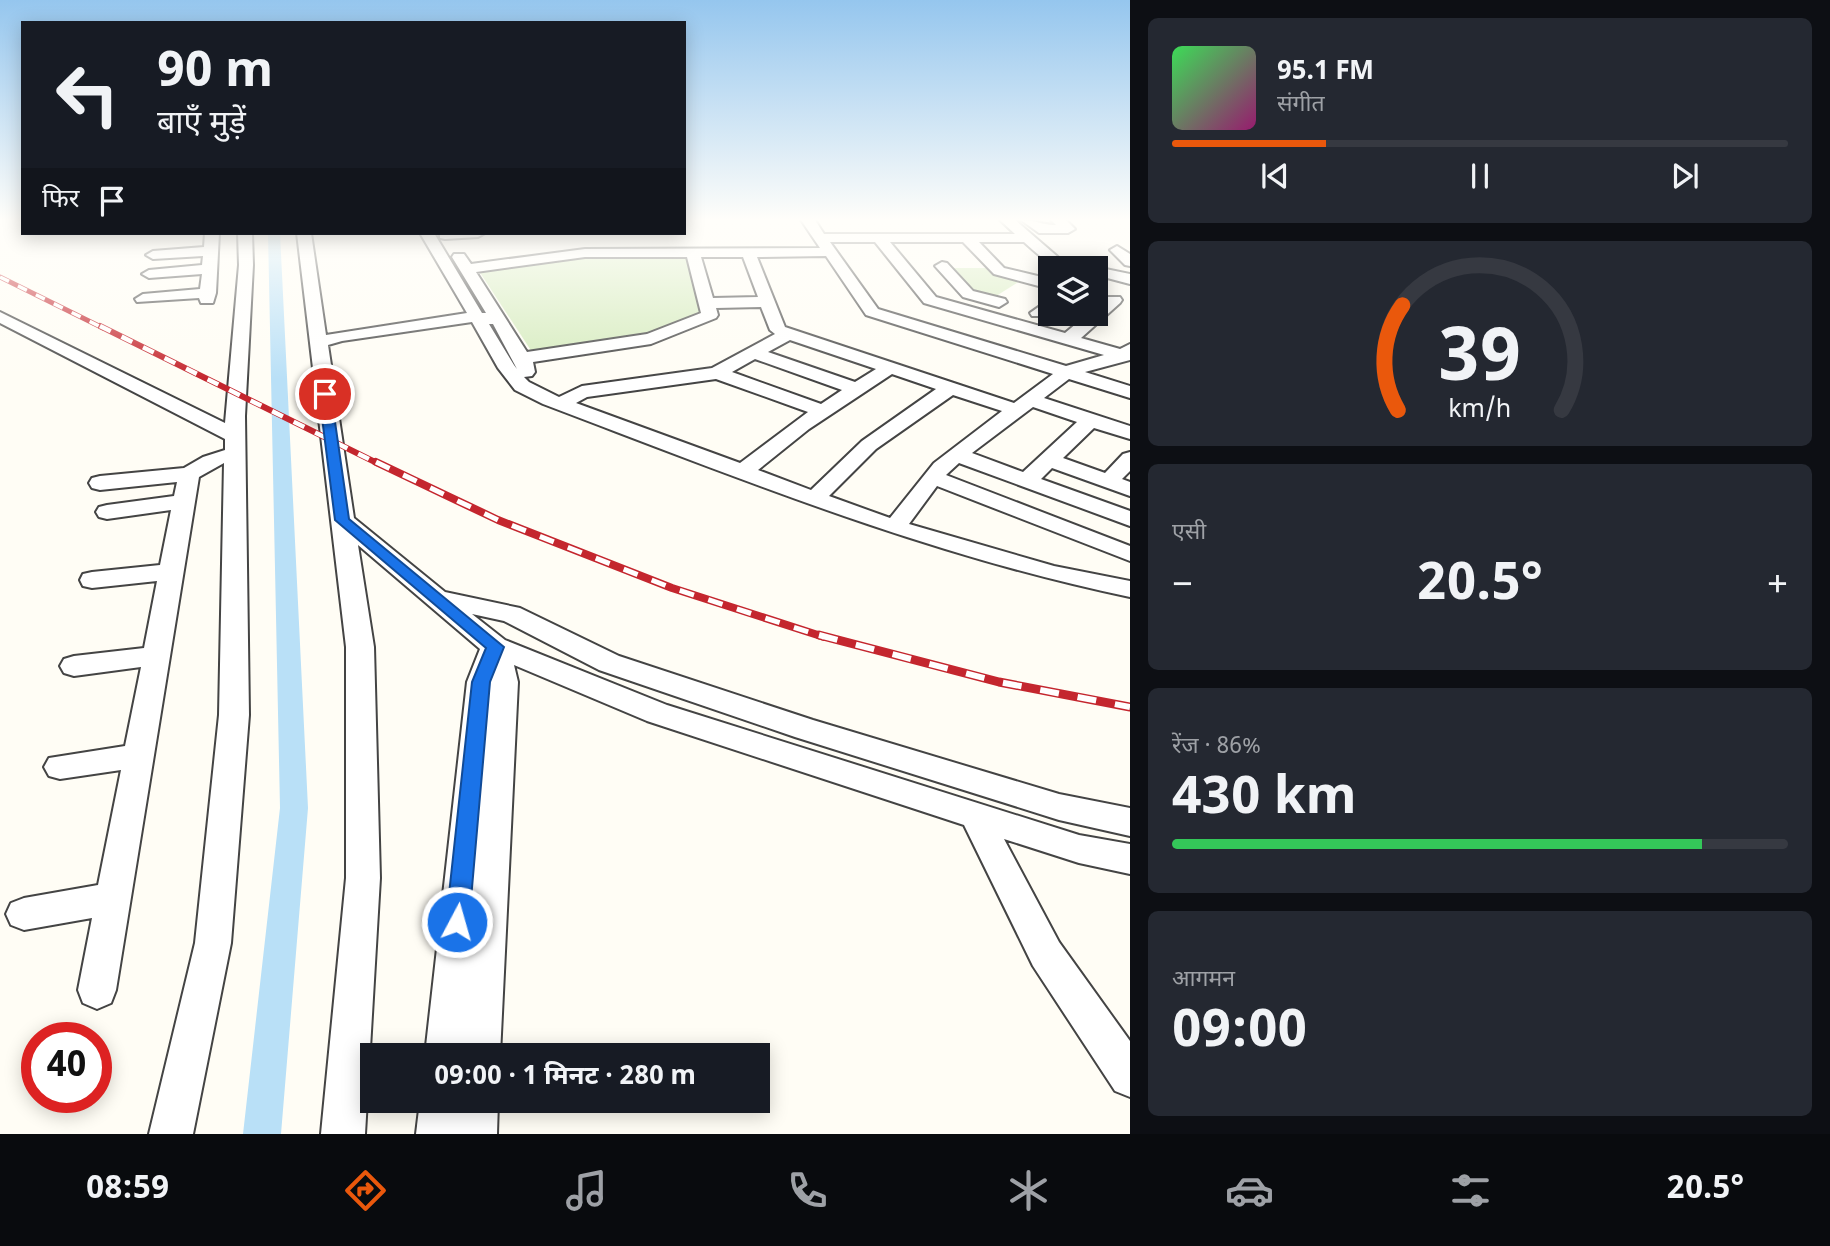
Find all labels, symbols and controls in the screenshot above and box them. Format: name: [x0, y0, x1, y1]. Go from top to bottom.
text: 90 m: [157, 42, 273, 106]
icon: left: [42, 49, 133, 140]
text: 95.1 FM: [1277, 56, 1374, 90]
text: संगीत: [1277, 90, 1325, 120]
text: बाएँ मुड़ें: [157, 104, 246, 146]
icon: previous: [1256, 157, 1294, 195]
icon: pause: [1461, 157, 1499, 195]
icon: next: [1666, 157, 1704, 195]
icon: arrive: [93, 182, 131, 220]
text: फिर: [42, 184, 79, 218]
map controls: [1038, 256, 1108, 326]
button: layers: [1038, 256, 1108, 326]
text: 39: [1439, 315, 1521, 410]
pin: [295, 364, 355, 424]
icon: arrive: [306, 375, 344, 413]
text: km/h: [1449, 395, 1511, 427]
text: एसी: [1172, 518, 1206, 548]
text: 20.5°: [1417, 552, 1543, 620]
text: −: [1172, 562, 1193, 612]
text: +: [1767, 562, 1788, 612]
text: रेंज · 86%: [1172, 732, 1261, 762]
text: 430 km: [1172, 766, 1356, 834]
position arrow: [420, 885, 494, 959]
text: आगमन: [1172, 965, 1235, 995]
text: 09:00: [1172, 999, 1307, 1067]
speed limit sign: 40: [21, 1022, 112, 1113]
text: 09:00 · 1 मिनट · 280 m: [434, 1061, 696, 1095]
icon: directions: [341, 1166, 390, 1215]
icon: music: [562, 1166, 611, 1215]
icon: phone: [783, 1166, 832, 1215]
icon: climate: [1004, 1166, 1053, 1215]
icon: car: [1225, 1166, 1274, 1215]
icon: filters: [1446, 1166, 1495, 1215]
text: 08:59: [86, 1169, 169, 1211]
text: 20.5°: [1667, 1169, 1744, 1211]

